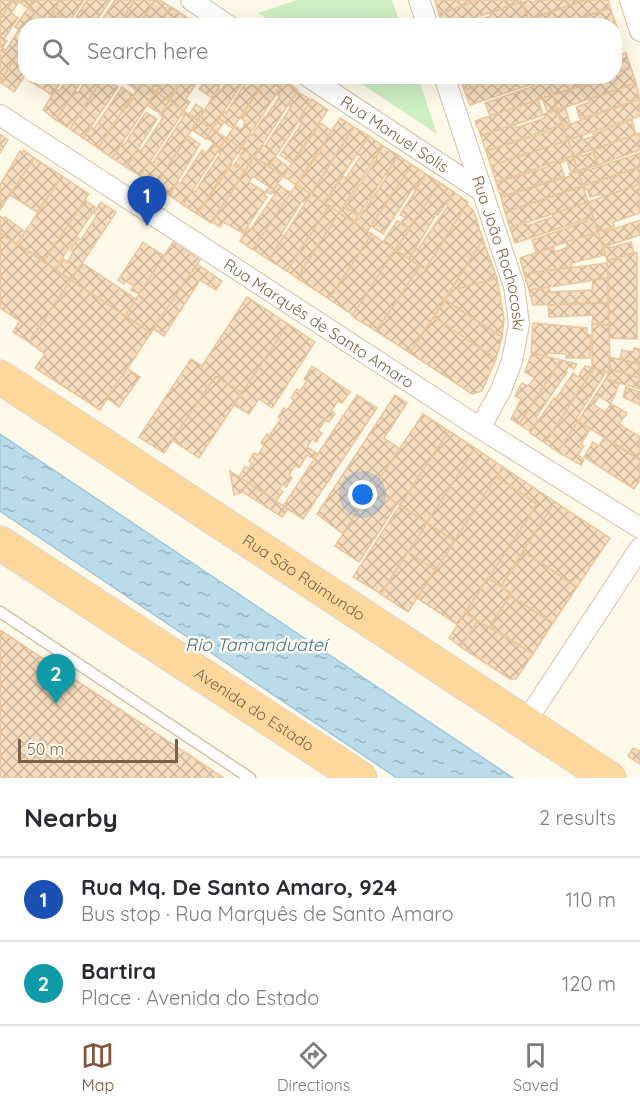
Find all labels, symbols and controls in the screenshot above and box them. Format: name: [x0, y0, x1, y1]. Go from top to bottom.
search box: [18, 18, 622, 84]
icon: search: [39, 35, 72, 68]
text: Search here: [87, 37, 208, 65]
street label: Rua Manuel Solis: [337, 91, 453, 177]
street label: Rua João Rochocoski: [468, 173, 529, 333]
pin: 1: [128, 176, 166, 226]
street label: Rua Marquês de Santo Amaro: [220, 254, 418, 392]
your location: [348, 480, 377, 509]
street label: Rua São Raimundo: [239, 530, 369, 625]
water label: Rio Tamanduateí: [185, 633, 330, 656]
pin: 2: [36, 654, 76, 704]
street label: Avenida do Estado: [191, 663, 318, 755]
scale bar: [18, 736, 178, 764]
text: 50 m: [27, 739, 64, 759]
text: Nearby: [24, 801, 118, 834]
text: 2 results: [539, 805, 616, 830]
text: Rua Mq. De Santo Amaro, 924: [81, 873, 397, 901]
text: 1: [40, 887, 47, 912]
text: 110 m: [566, 887, 616, 912]
text: Bus stop · Rua Marquês de Santo Amaro: [81, 901, 454, 926]
text: Bartira: [81, 957, 156, 985]
text: 2: [38, 971, 49, 996]
text: 120 m: [562, 971, 616, 996]
text: Place · Avenida do Estado: [81, 985, 319, 1010]
tab: Map: [81, 1039, 114, 1095]
tab: Directions: [277, 1039, 350, 1095]
tab: Saved: [513, 1039, 559, 1095]

